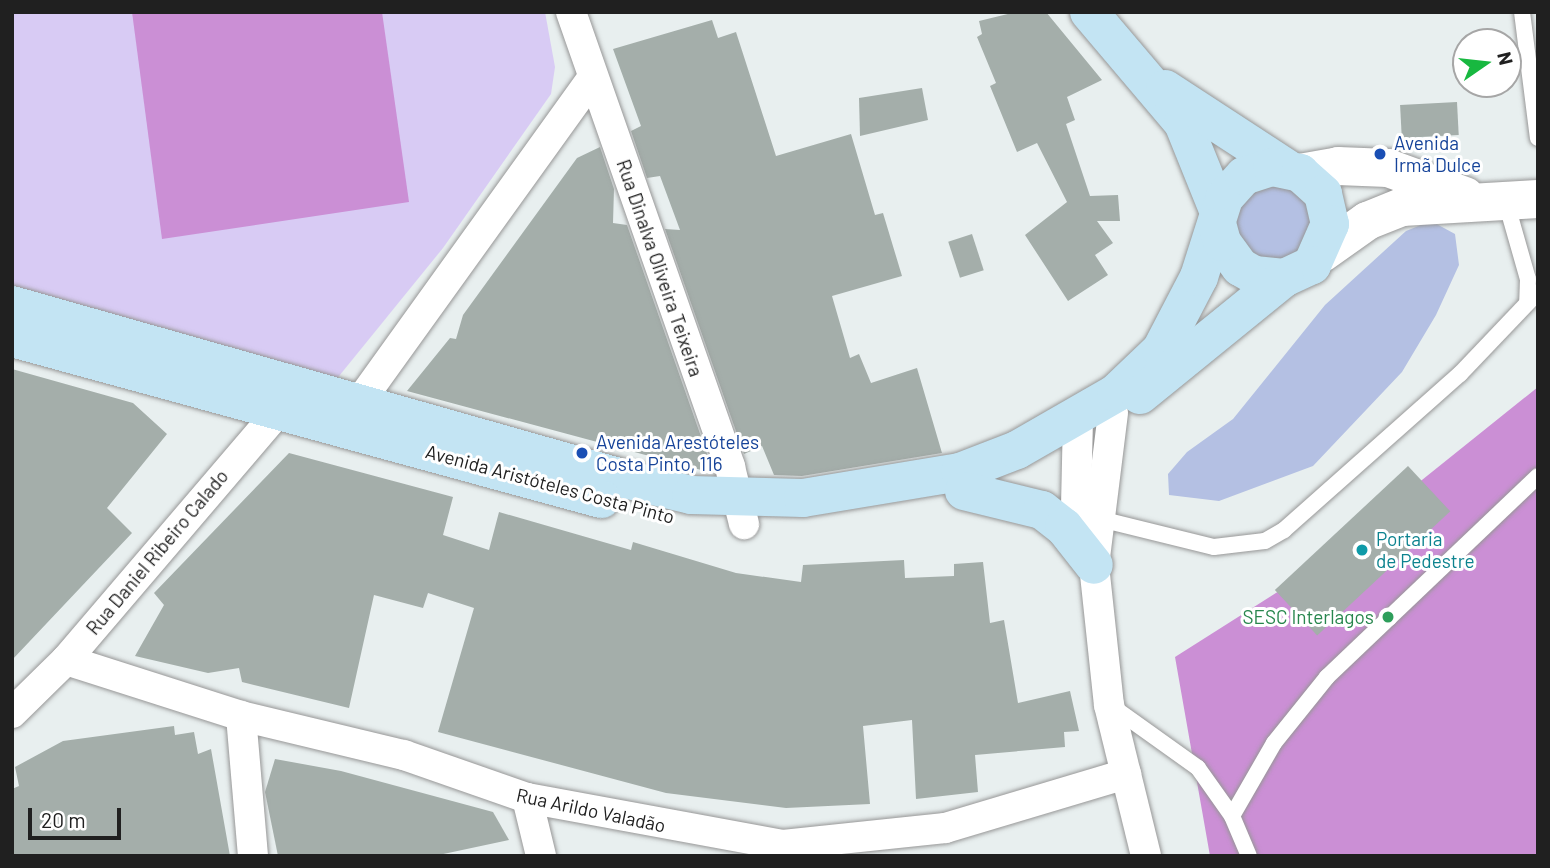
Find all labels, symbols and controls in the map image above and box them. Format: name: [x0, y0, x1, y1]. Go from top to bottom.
north arrow: [1452, 28, 1522, 98]
text: N: [1493, 49, 1519, 67]
place label: Avenida Irmã Dulce: [1394, 132, 1481, 176]
marker: Avenida Irmã Dulce: [1372, 146, 1388, 162]
street label: Rua Dinalva Oliveira Teixeira: [612, 156, 708, 380]
place label: Avenida Arestóteles Costa Pinto, 116: [596, 431, 759, 475]
street label: Avenida Aristóteles Costa Pinto: [423, 440, 677, 528]
marker: Avenida Arestóteles Costa Pinto, 116: [574, 445, 590, 461]
street label: Rua Daniel Ribeiro Calado: [81, 465, 233, 639]
place label: Portaria de Pedestre: [1376, 528, 1475, 572]
marker: Portaria de Pedestre: [1354, 542, 1370, 558]
place label: SESC Interlagos: [1242, 606, 1374, 628]
marker: SESC Interlagos: [1380, 609, 1396, 625]
street label: Rua Arildo Valadão: [514, 783, 668, 837]
scale bar: [32, 794, 124, 838]
text: 20 m: [41, 807, 86, 832]

